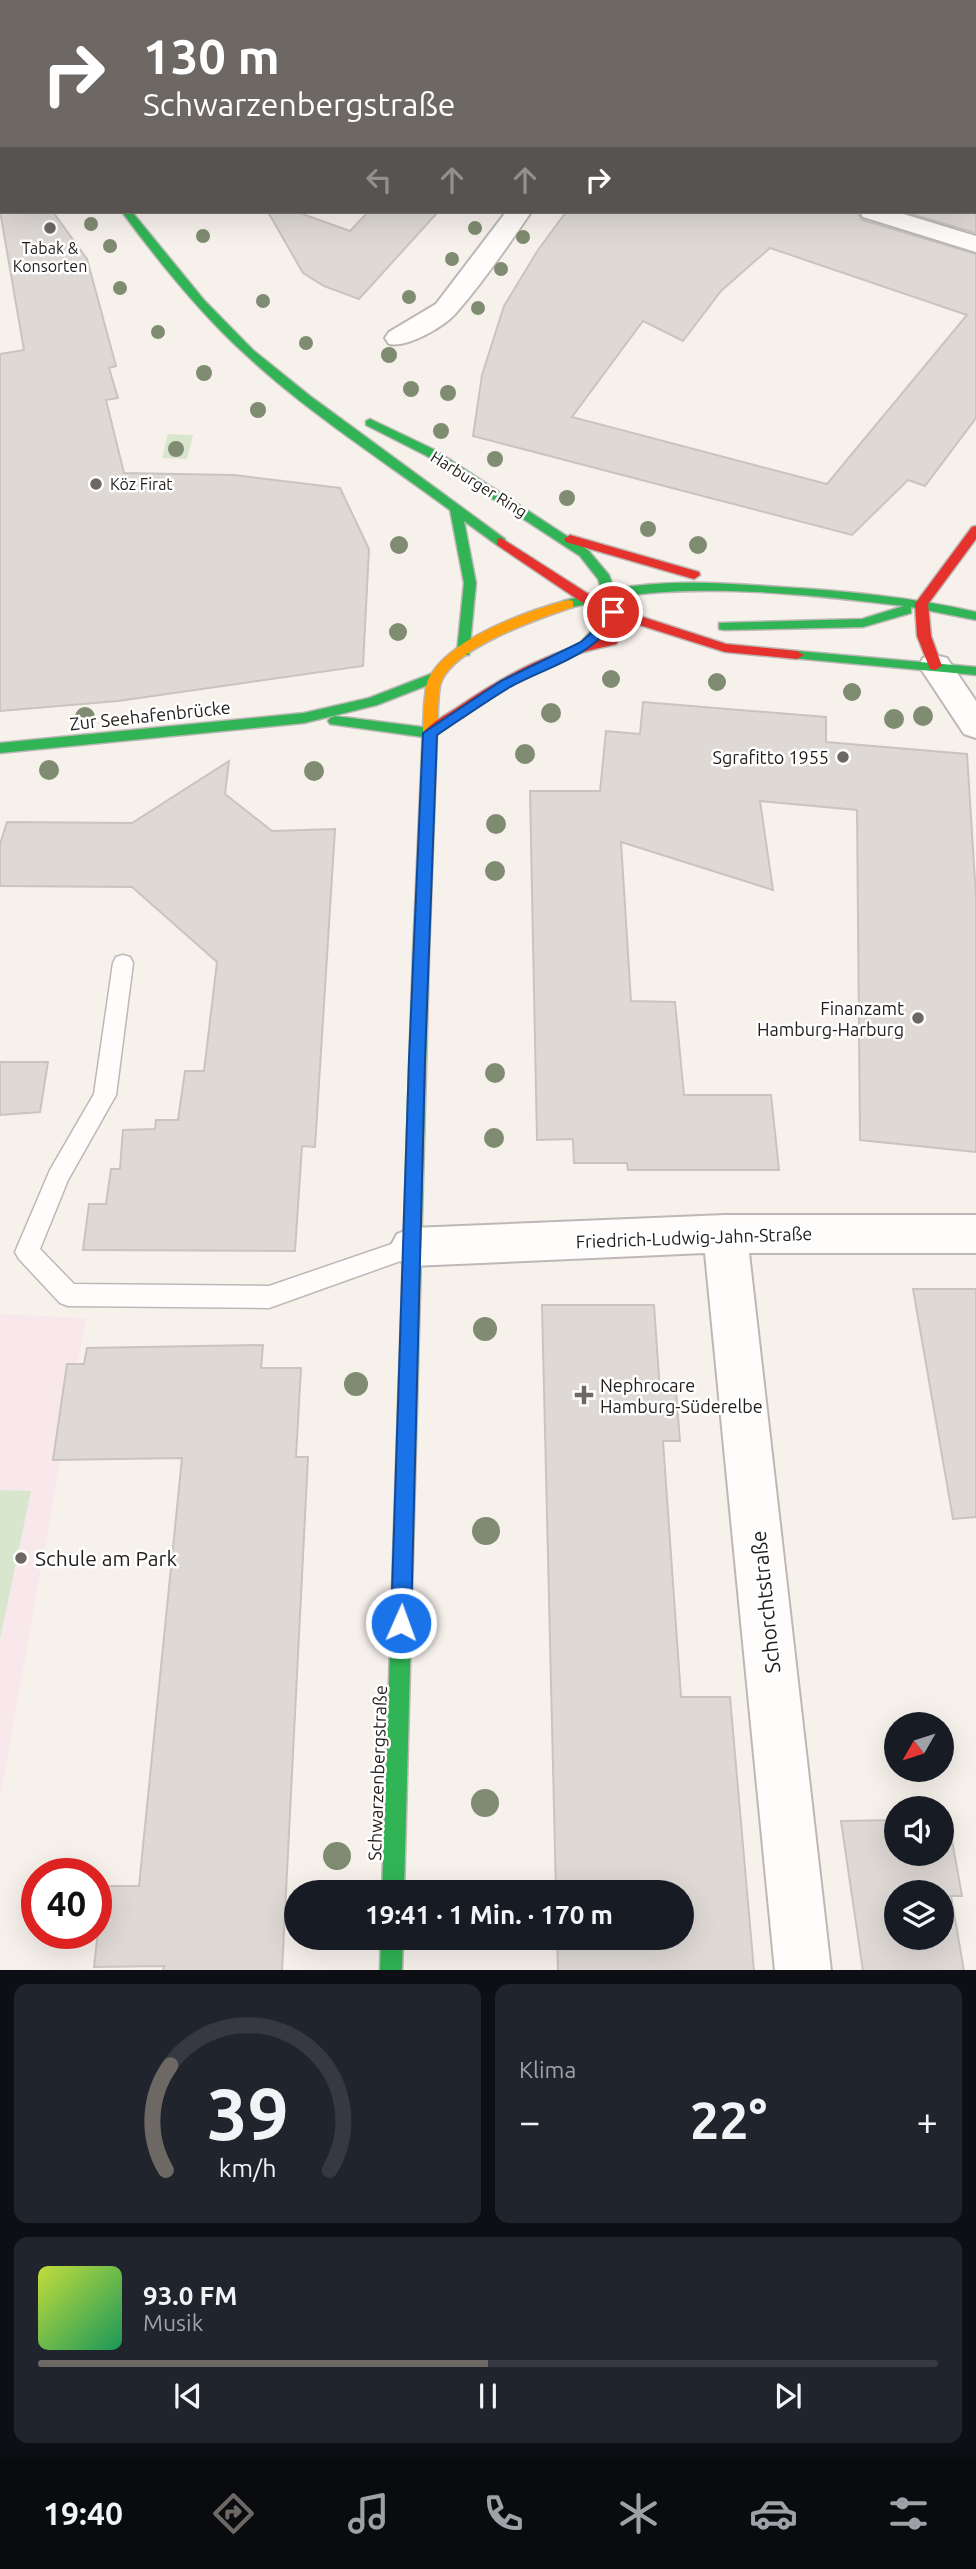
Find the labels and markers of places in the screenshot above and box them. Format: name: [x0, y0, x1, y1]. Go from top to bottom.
marker: Tabak & Konsorten: [42, 220, 58, 236]
place label: Tabak & Konsorten: [13, 239, 87, 275]
place label: Köz Firat: [110, 475, 173, 493]
marker: Köz Firat: [88, 476, 104, 492]
pin: [583, 582, 643, 642]
place label: Sgrafitto 1955: [713, 747, 829, 767]
marker: Sgrafitto 1955: [835, 749, 851, 765]
place label: Finanzamt Hamburg-Harburg: [757, 998, 904, 1039]
marker: Finanzamt Hamburg-Harburg: [910, 1010, 926, 1026]
place label: Nephrocare Hamburg-Süderelbe: [600, 1375, 763, 1416]
marker: Nephrocare Hamburg-Süderelbe: [574, 1385, 594, 1405]
place label: Schule am Park: [35, 1546, 178, 1570]
marker: Schule am Park: [13, 1550, 29, 1566]

